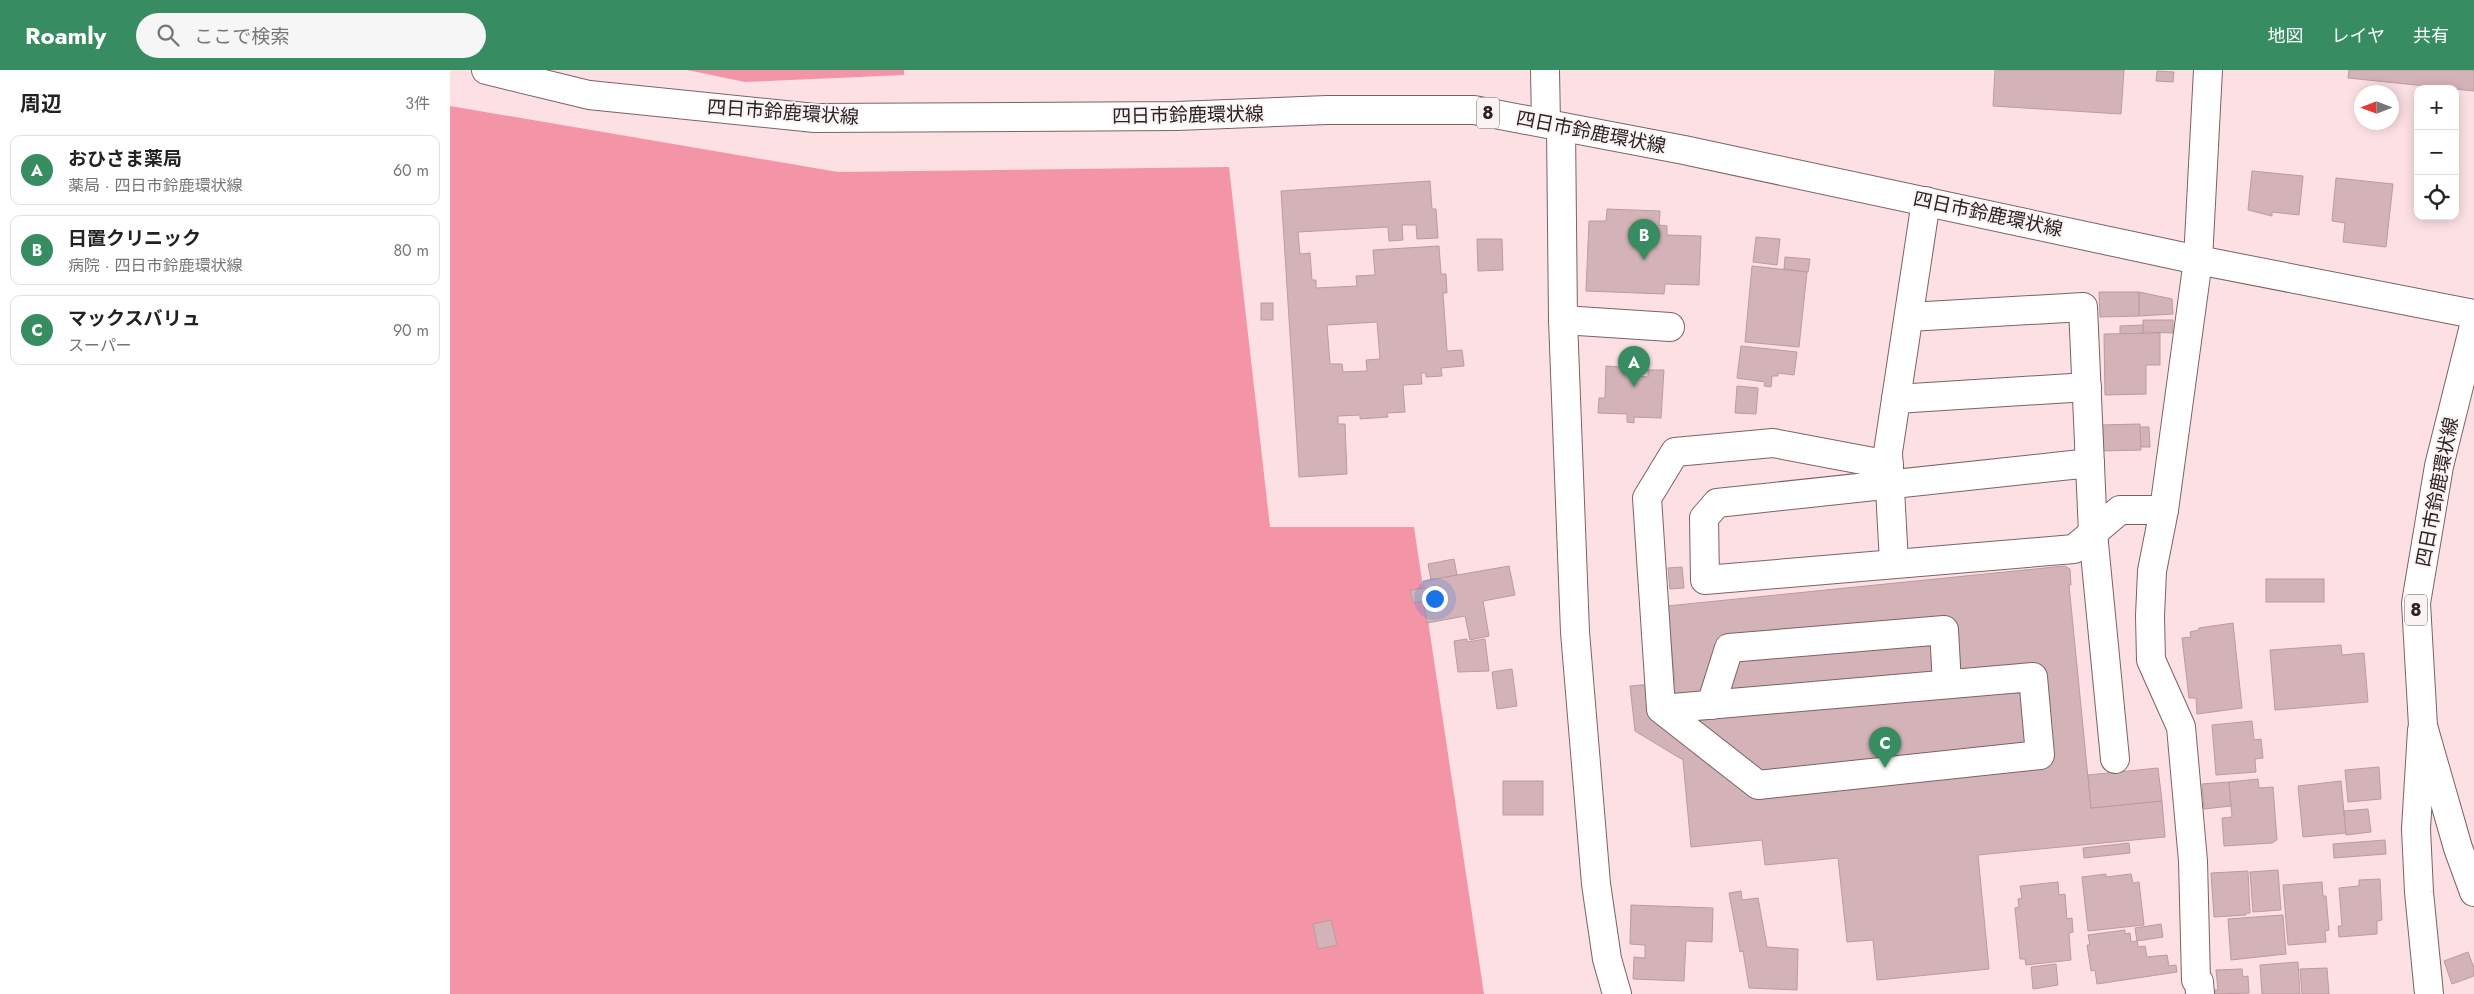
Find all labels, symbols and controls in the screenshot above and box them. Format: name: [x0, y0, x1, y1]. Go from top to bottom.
search box: [136, 13, 486, 58]
text: Roamly: [25, 18, 106, 53]
icon: search: [154, 21, 182, 49]
text: ここで検索: [194, 23, 289, 50]
text: 地図: [2268, 23, 2304, 49]
text: レイヤ: [2332, 23, 2385, 49]
text: 共有: [2413, 23, 2449, 49]
north arrow: [2354, 85, 2399, 130]
map controls: [2414, 85, 2459, 220]
button: +: [2414, 85, 2459, 130]
text: 周辺: [20, 89, 62, 119]
text: 3件: [405, 92, 430, 115]
street label: 四日市鈴鹿環状線: [706, 93, 860, 131]
road number: 8: [1477, 98, 1499, 128]
street label: 四日市鈴鹿環状線: [1112, 100, 1264, 130]
street label: 四日市鈴鹿環状線: [1514, 104, 1668, 160]
button: −: [2414, 130, 2459, 175]
text: おひさま薬局: [68, 145, 182, 172]
text: A: [31, 159, 43, 182]
text: 60 m: [393, 159, 429, 182]
text: 薬局 · 四日市鈴鹿環状線: [68, 174, 242, 197]
button: locate: [2414, 175, 2459, 220]
street label: 四日市鈴鹿環状線: [1911, 185, 2065, 243]
pin: B: [1628, 219, 1660, 260]
text: 日置クリニック: [68, 225, 201, 252]
text: B: [32, 239, 42, 262]
text: 80 m: [393, 239, 429, 262]
text: 病院 · 四日市鈴鹿環状線: [68, 254, 242, 277]
text: マックスバリュ: [68, 305, 200, 332]
text: C: [31, 319, 43, 342]
text: 90 m: [393, 319, 429, 342]
text: スーパー: [68, 334, 132, 357]
pin: A: [1618, 346, 1650, 387]
street label: 四日市鈴鹿環状線: [2409, 415, 2465, 569]
your location: [1422, 586, 1448, 612]
road number: 8: [2405, 594, 2427, 626]
pin: C: [1869, 727, 1901, 768]

